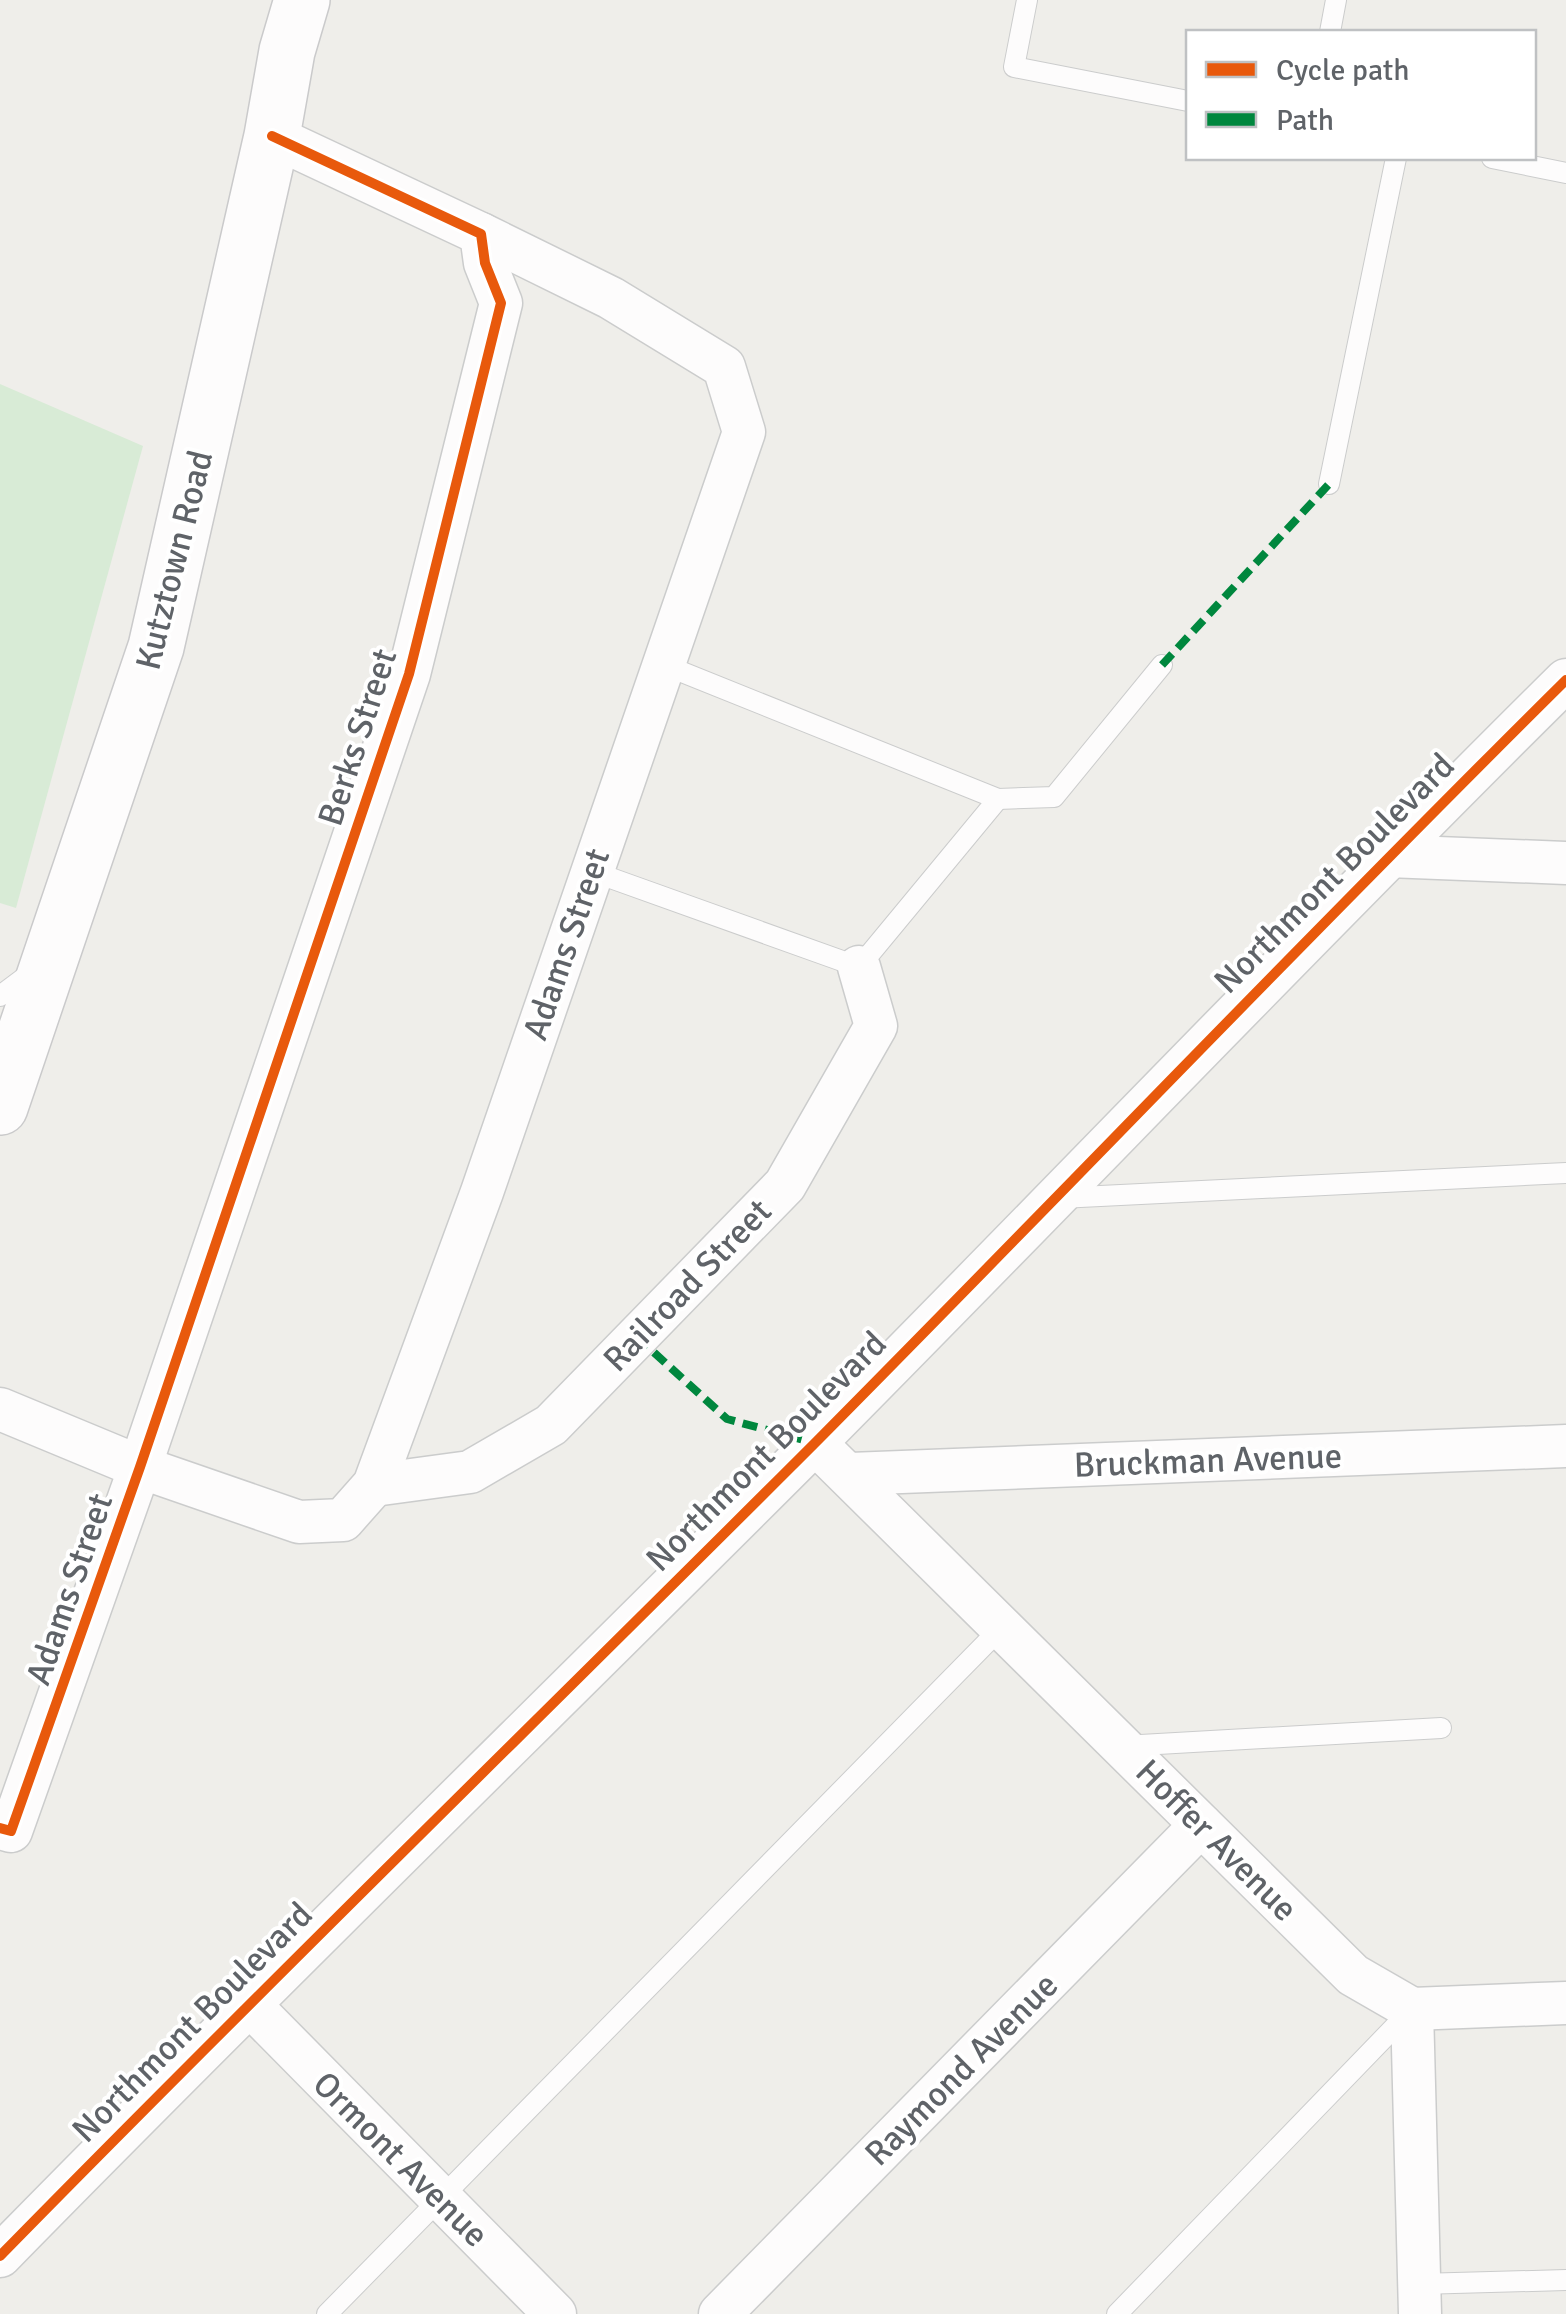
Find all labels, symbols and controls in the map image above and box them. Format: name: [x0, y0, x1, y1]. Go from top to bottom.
legend: [1186, 30, 1536, 160]
text: Cycle path: [1276, 52, 1410, 89]
text: Path: [1276, 102, 1334, 139]
street label: Kutztown Road: [126, 446, 223, 674]
street label: Berks Street: [309, 643, 406, 831]
street label: Northmont Boulevard: [1205, 744, 1464, 1003]
street label: Adams Street: [514, 843, 619, 1046]
street label: Railroad Street: [594, 1190, 781, 1381]
street label: Northmont Boulevard: [637, 1322, 896, 1581]
street label: Bruckman Avenue: [1073, 1434, 1343, 1487]
street label: Adams Street: [17, 1488, 122, 1691]
street label: Hoffer Avenue: [1127, 1750, 1307, 1930]
street label: Northmont Boulevard: [63, 1893, 322, 2152]
street label: Raymond Avenue: [856, 1964, 1067, 2175]
street label: Ormont Avenue: [304, 2063, 497, 2256]

